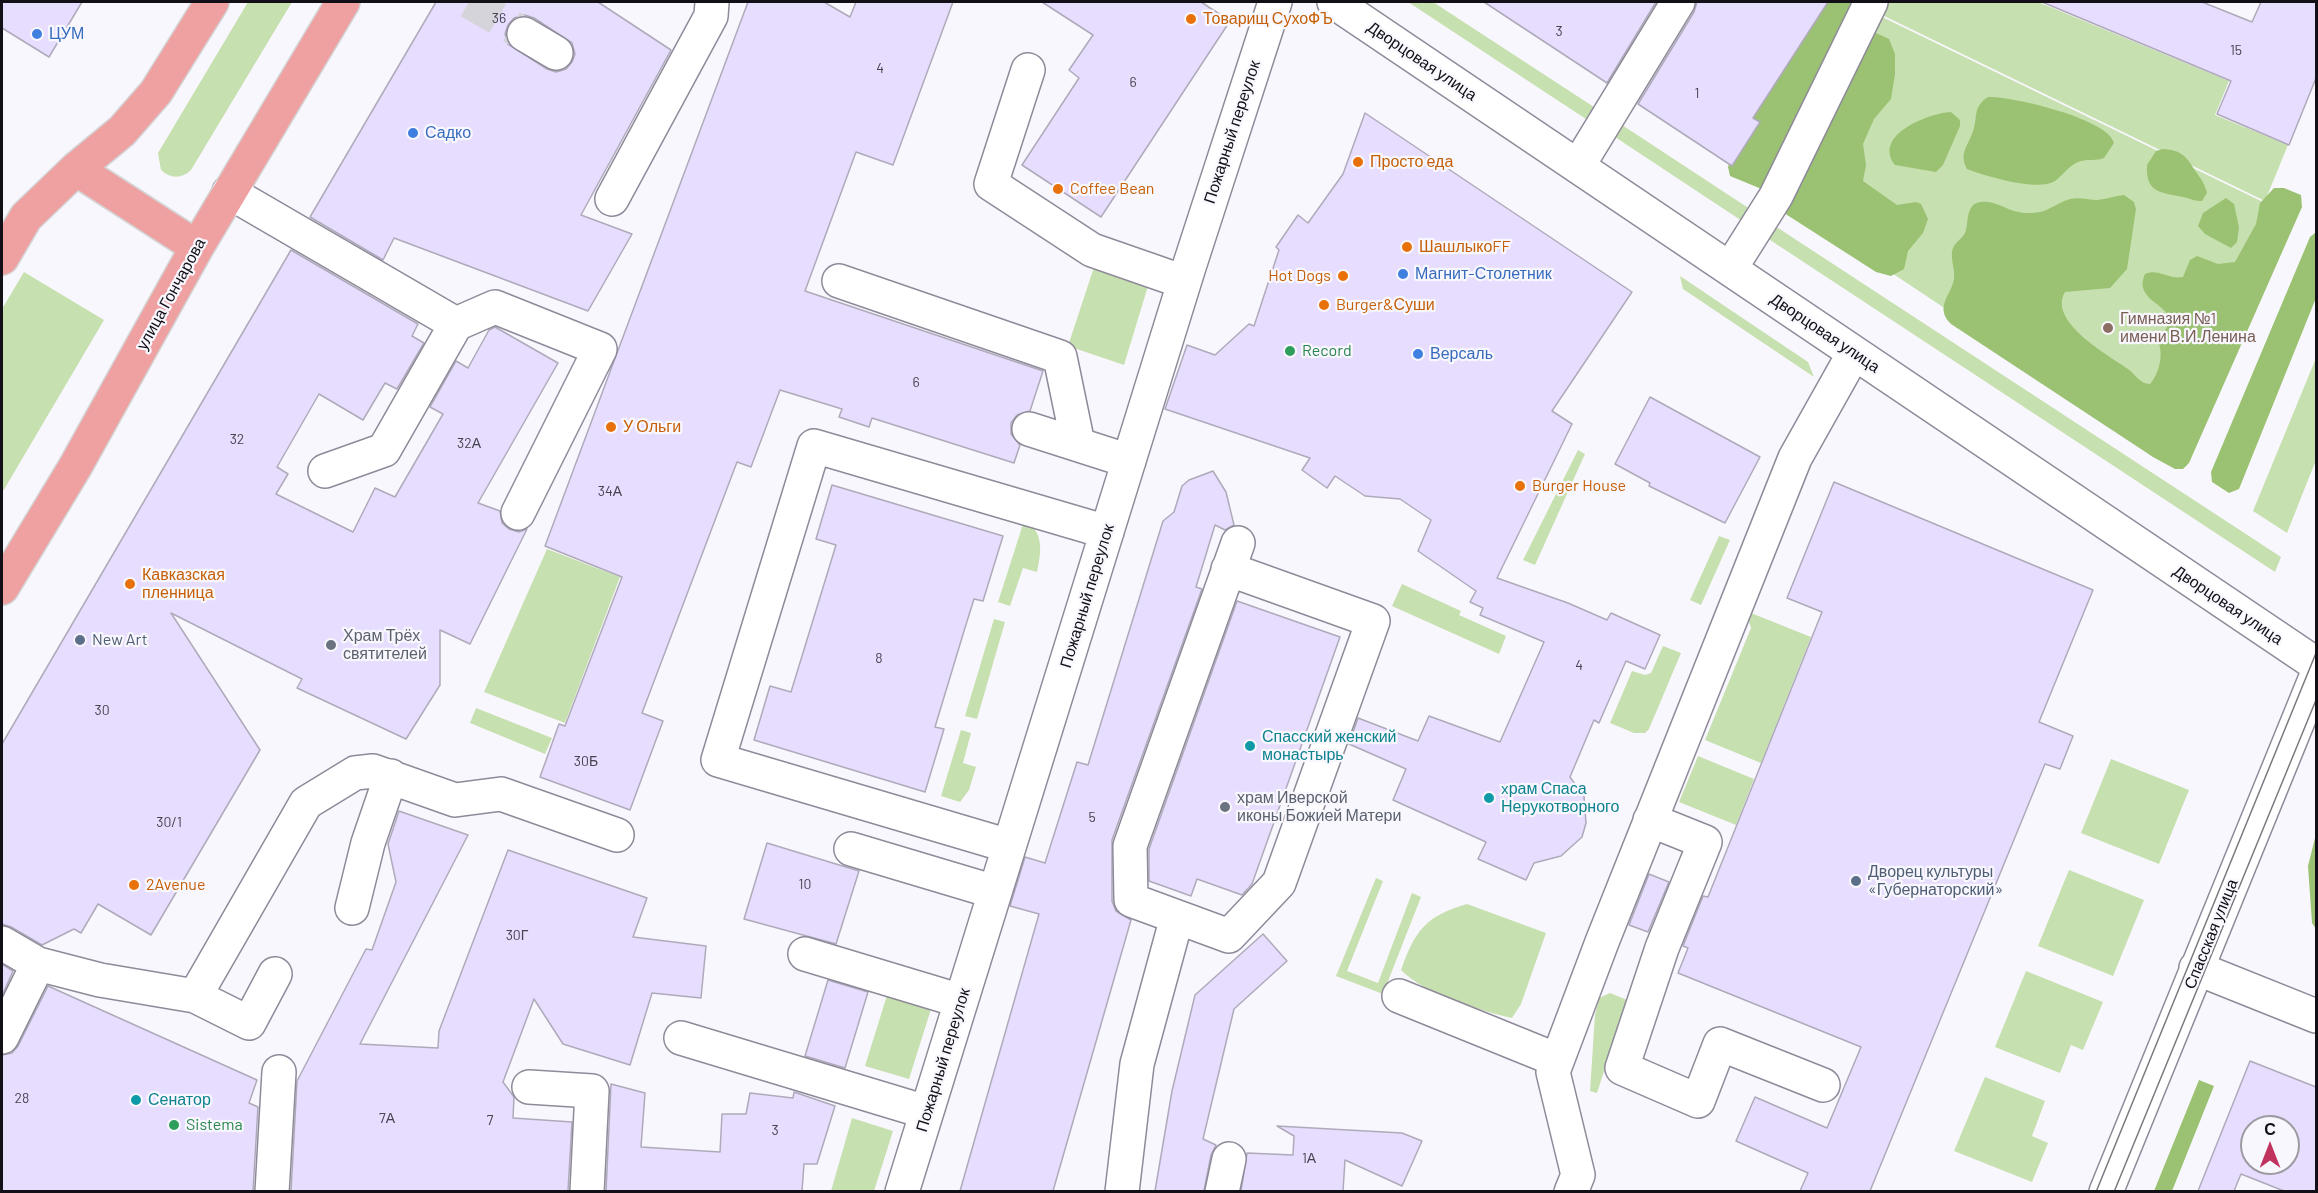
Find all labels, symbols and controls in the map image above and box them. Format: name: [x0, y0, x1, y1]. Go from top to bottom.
place label: Товарищ СухоФЪ: [1203, 9, 1333, 29]
house number: 36: [492, 10, 506, 26]
marker: Товарищ СухоФЪ: [1184, 12, 1198, 26]
street label: Дворцовая улица: [1364, 17, 1480, 105]
house number: 3: [1555, 23, 1563, 39]
place label: ЦУМ: [49, 24, 84, 44]
marker: ЦУМ: [30, 27, 44, 41]
house number: 15: [2230, 42, 2242, 58]
street label: Пожарный переулок: [1200, 58, 1264, 206]
house number: 4: [876, 60, 884, 76]
house number: 6: [1129, 74, 1137, 90]
house number: 1: [1695, 85, 1699, 101]
place label: Садко: [425, 123, 471, 143]
marker: Садко: [406, 126, 420, 140]
place label: Просто еда: [1370, 152, 1453, 172]
marker: Просто еда: [1351, 155, 1365, 169]
place label: Coffee Bean: [1070, 179, 1154, 199]
marker: Coffee Bean: [1051, 182, 1065, 196]
street label: улица Гончарова: [132, 235, 210, 353]
place label: ШашлыкоFF: [1419, 237, 1510, 257]
marker: ШашлыкоFF: [1400, 240, 1414, 254]
place label: Магнит-Столетник: [1415, 264, 1552, 284]
place label: Hot Dogs: [1268, 266, 1331, 286]
marker: Магнит-Столетник: [1396, 267, 1410, 281]
marker: Hot Dogs: [1336, 269, 1350, 283]
street label: Дворцовая улица: [1767, 289, 1883, 377]
place label: Burger&Суши: [1336, 295, 1435, 315]
marker: Burger&Суши: [1317, 298, 1331, 312]
place label: Гимназия №1 имени В.И.Ленина: [2120, 309, 2256, 347]
marker: Гимназия №1 имени В.И.Ленина: [2101, 321, 2115, 335]
place label: Record: [1302, 341, 1352, 361]
marker: Record: [1283, 344, 1297, 358]
place label: Версаль: [1430, 344, 1493, 364]
marker: Версаль: [1411, 347, 1425, 361]
house number: 6: [912, 374, 920, 390]
place label: У Ольги: [623, 417, 681, 437]
marker: У Ольги: [604, 420, 618, 434]
house number: 32: [230, 431, 244, 447]
house number: 32А: [457, 435, 481, 451]
place label: Burger House: [1532, 476, 1626, 496]
marker: Burger House: [1513, 479, 1527, 493]
house number: 34А: [598, 483, 622, 499]
street label: Пожарный переулок: [1056, 522, 1118, 670]
street label: Дворцовая улица: [2170, 561, 2286, 649]
place label: Кавказская пленница: [142, 565, 225, 603]
marker: Кавказская пленница: [123, 577, 137, 591]
place label: Храм Трёх святителей: [343, 626, 427, 664]
place label: New Art: [92, 630, 147, 650]
marker: New Art: [73, 633, 87, 647]
marker: Храм Трёх святителей: [324, 638, 338, 652]
house number: 8: [875, 650, 883, 666]
house number: 4: [1575, 657, 1583, 673]
house number: 30: [94, 702, 110, 718]
place label: Спасский женский монастырь: [1262, 727, 1397, 765]
marker: Спасский женский монастырь: [1243, 739, 1257, 753]
house number: 30Б: [574, 753, 598, 769]
place label: xрам Спаса Нерукотворного: [1501, 779, 1619, 817]
place label: храм Иверской иконы Божией Матери: [1237, 788, 1401, 826]
marker: xрам Спаса Нерукотворного: [1482, 791, 1496, 805]
marker: храм Иверской иконы Божией Матери: [1218, 800, 1232, 814]
house number: 5: [1088, 809, 1096, 825]
house number: 30/1: [156, 814, 182, 830]
place label: Дворец культуры «Губернаторский»: [1868, 862, 2003, 900]
marker: Дворец культуры «Губернаторский»: [1849, 874, 1863, 888]
place label: 2Avenue: [146, 875, 205, 895]
house number: 10: [799, 876, 811, 892]
street label: Спасская улица: [2180, 876, 2242, 992]
marker: 2Avenue: [127, 878, 141, 892]
house number: 30Г: [506, 927, 528, 943]
street label: Пожарный переулок: [912, 986, 974, 1134]
house number: 28: [15, 1090, 29, 1106]
place label: Сенатор: [148, 1090, 211, 1110]
marker: Сенатор: [129, 1093, 143, 1107]
house number: 7А: [379, 1110, 395, 1126]
house number: 7: [487, 1112, 493, 1128]
place label: Sistema: [186, 1115, 243, 1135]
north arrow: [2240, 1115, 2300, 1175]
marker: Sistema: [167, 1118, 181, 1132]
text: С: [2264, 1119, 2276, 1138]
house number: 3: [771, 1122, 779, 1138]
house number: 1А: [1302, 1150, 1316, 1166]

